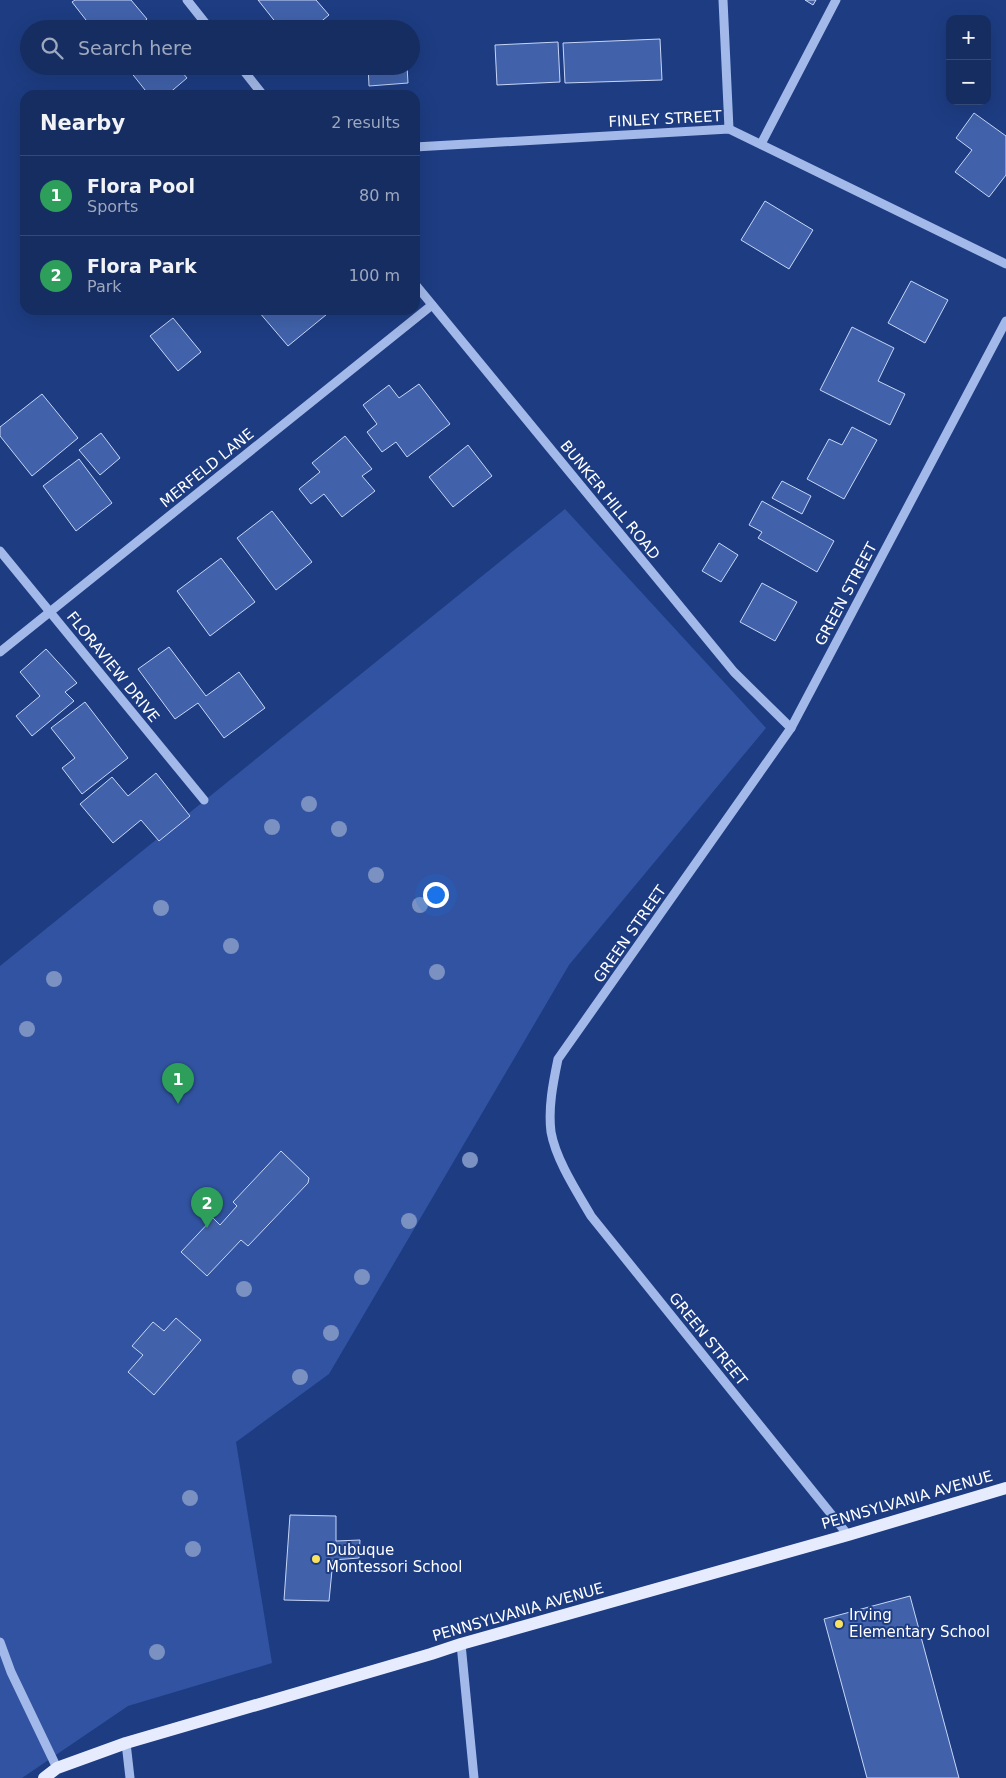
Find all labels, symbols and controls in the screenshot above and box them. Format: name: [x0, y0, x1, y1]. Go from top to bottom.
map controls: [946, 15, 991, 105]
button: +: [946, 15, 991, 60]
search box: [20, 20, 420, 75]
icon: search: [38, 34, 66, 62]
text: Search here: [78, 37, 192, 59]
button: −: [946, 60, 991, 105]
street label: FINLEY STREET: [608, 107, 723, 131]
text: Nearby: [40, 111, 125, 135]
text: 2 results: [331, 113, 400, 132]
text: Flora Pool: [87, 175, 195, 197]
text: 1: [50, 186, 62, 205]
text: 80 m: [359, 186, 400, 205]
text: Sports: [87, 197, 138, 216]
text: Flora Park: [87, 255, 197, 277]
text: 2: [50, 266, 62, 285]
text: 100 m: [349, 266, 400, 285]
text: Park: [87, 277, 122, 296]
street label: MERFELD LANE: [157, 425, 257, 511]
street label: BUNKER HILL ROAD: [556, 437, 664, 563]
street label: GREEN STREET: [811, 539, 881, 649]
street label: FLORAVIEW DRIVE: [63, 608, 163, 726]
street label: GREEN STREET: [590, 881, 671, 986]
your location: [423, 882, 449, 908]
pin: 1: [162, 1063, 194, 1104]
pin: 2: [191, 1187, 223, 1228]
street label: GREEN STREET: [665, 1289, 751, 1390]
street label: PENNSYLVANIA AVENUE: [819, 1467, 995, 1533]
place label: Dubuque Montessori School: [326, 1541, 462, 1576]
marker: Dubuque Montessori School: [310, 1553, 322, 1565]
street label: PENNSYLVANIA AVENUE: [430, 1579, 606, 1645]
place label: Irving Elementary School: [849, 1606, 990, 1641]
marker: Irving Elementary School: [833, 1618, 845, 1630]

